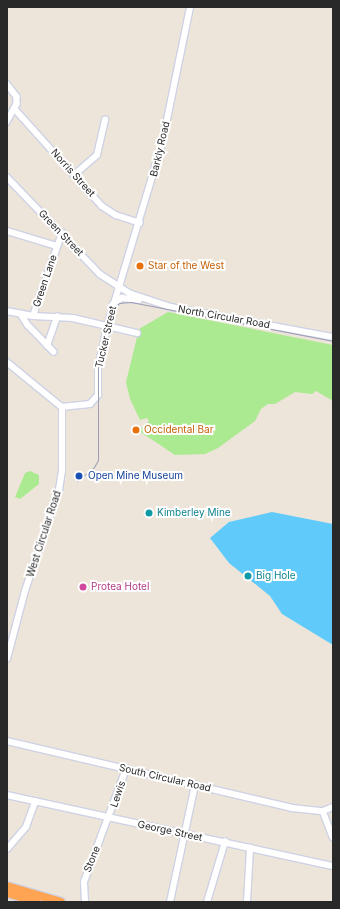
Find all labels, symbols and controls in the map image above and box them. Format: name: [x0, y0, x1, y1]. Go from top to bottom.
street label: Barkly Road: [148, 120, 172, 178]
street label: Norris Street: [48, 147, 98, 199]
street label: Green Street: [36, 207, 86, 259]
street label: Green Lane: [30, 253, 60, 309]
place label: Star of the West: [148, 260, 224, 272]
marker: Star of the West: [135, 261, 145, 271]
street label: North Circular Road: [177, 303, 271, 331]
street label: Tucker Street: [93, 305, 119, 369]
place label: Occidental Bar: [144, 424, 213, 436]
marker: Occidental Bar: [131, 425, 141, 435]
marker: Open Mine Museum: [73, 470, 85, 482]
place label: Open Mine Museum: [88, 470, 183, 482]
street label: West Circular Road: [24, 489, 64, 579]
place label: Kimberley Mine: [157, 507, 231, 519]
marker: Kimberley Mine: [144, 508, 154, 518]
place label: Big Hole: [256, 570, 296, 582]
marker: Big Hole: [243, 571, 253, 581]
place label: Protea Hotel: [91, 581, 149, 593]
marker: Protea Hotel: [78, 582, 88, 592]
street label: South Circular Road: [118, 762, 212, 794]
street label: Lewis: [108, 779, 128, 809]
street label: George Street: [137, 818, 203, 844]
street label: Stone: [81, 844, 103, 874]

